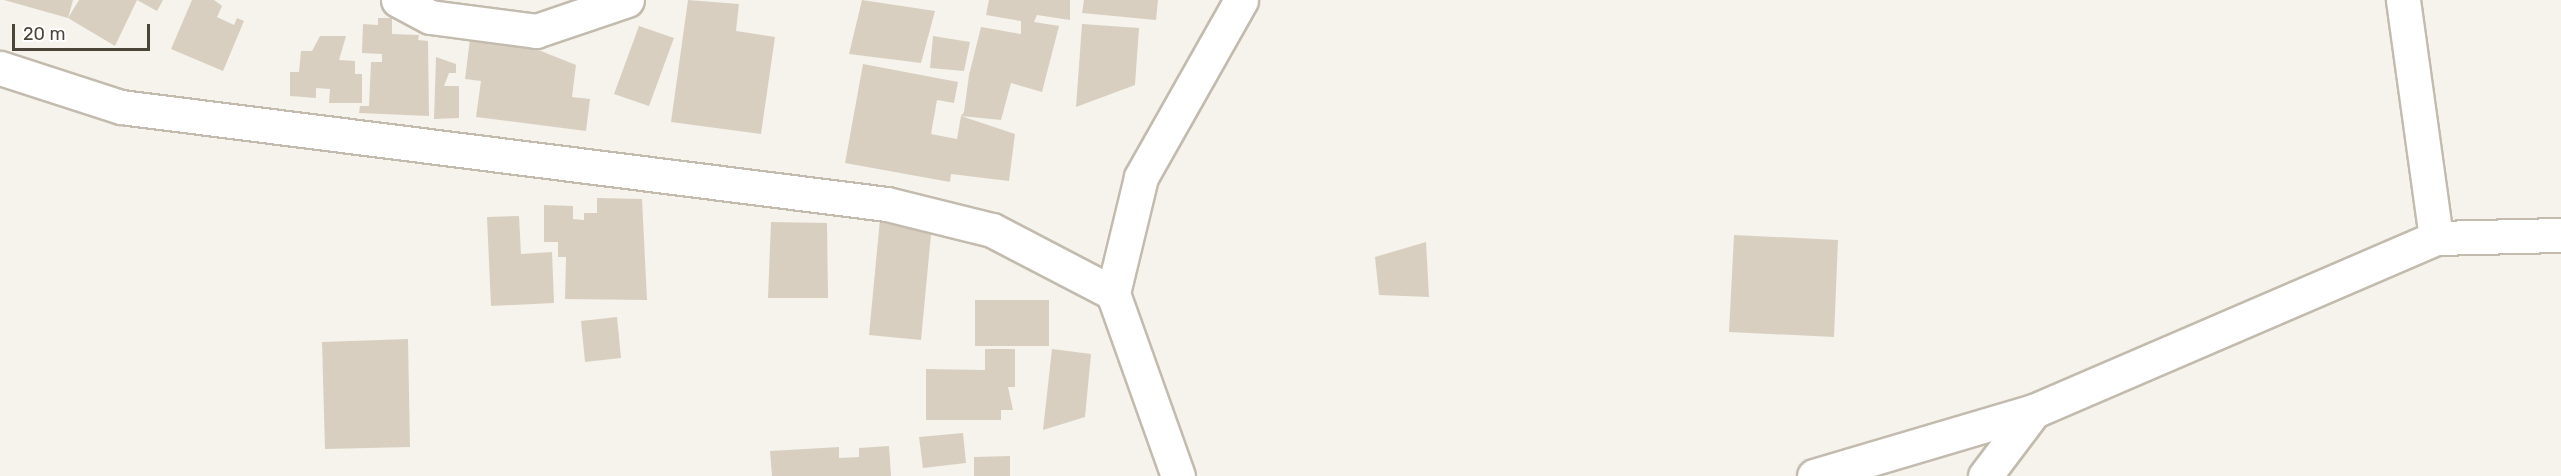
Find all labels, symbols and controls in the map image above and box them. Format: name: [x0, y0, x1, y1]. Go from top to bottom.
scale bar: [15, 12, 153, 50]
text: 20 m: [23, 23, 65, 45]

